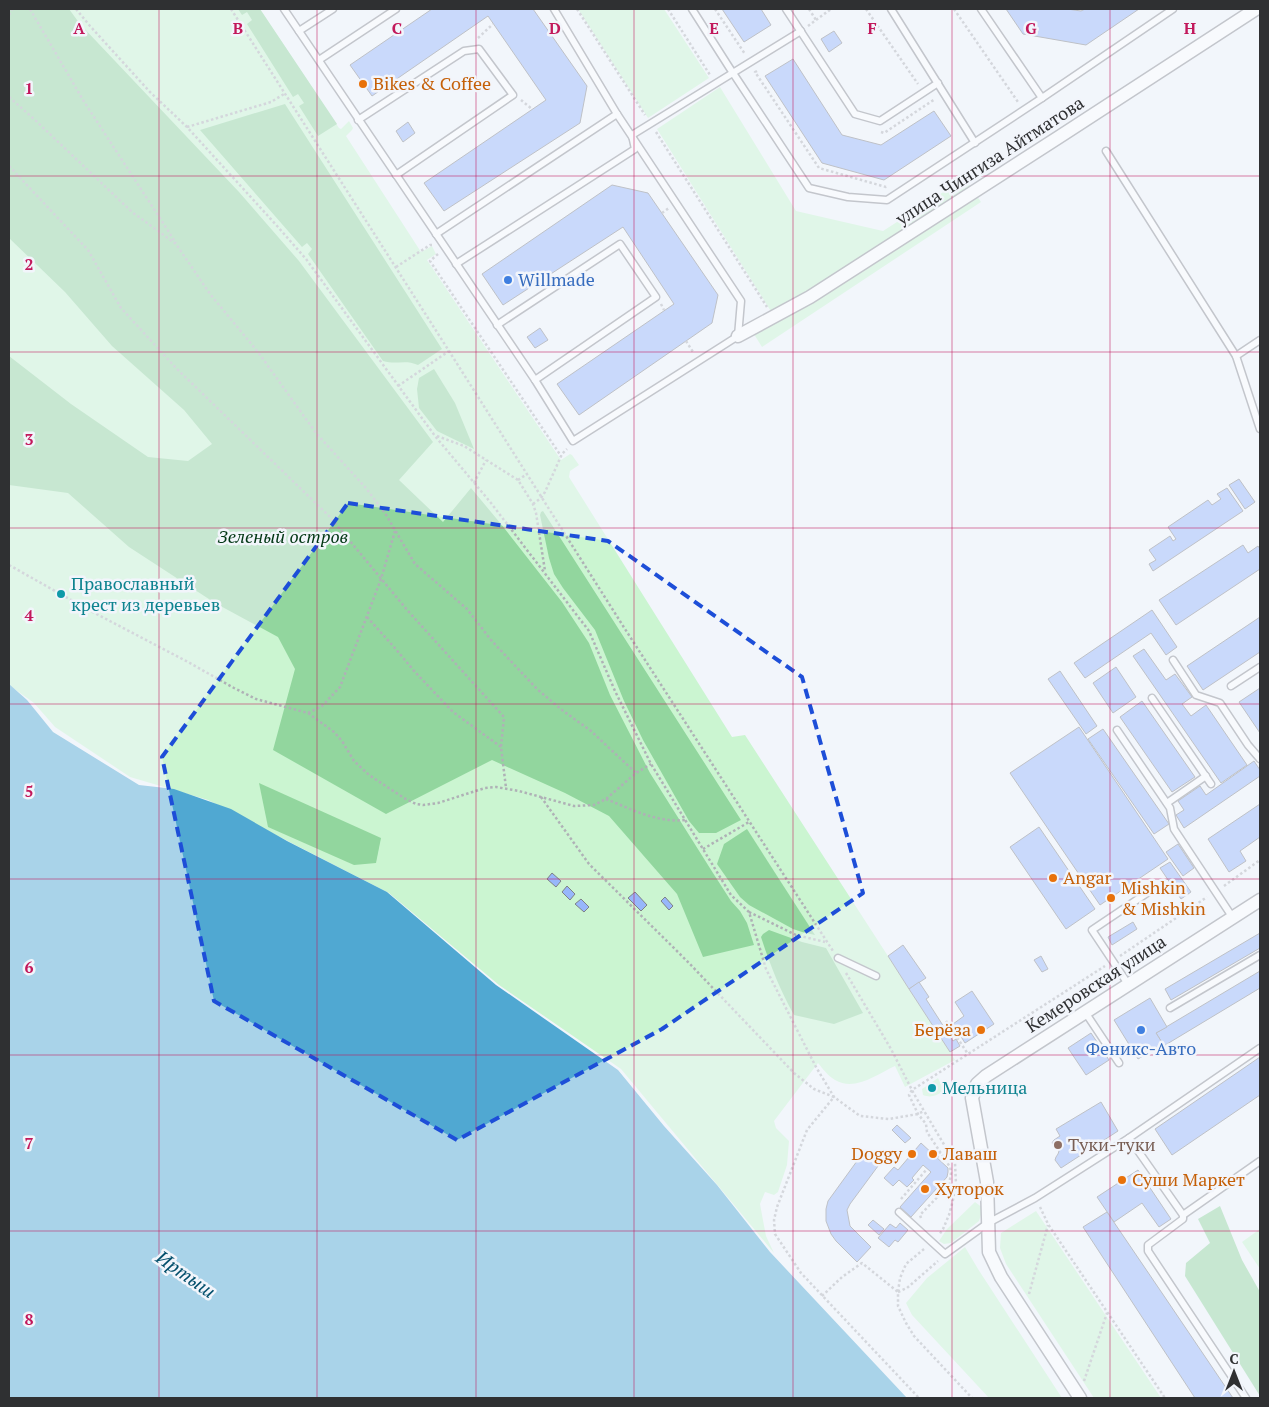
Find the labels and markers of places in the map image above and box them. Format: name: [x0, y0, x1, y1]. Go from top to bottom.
place label: Bikes & Coffee: [373, 71, 491, 95]
marker: Bikes & Coffee: [357, 78, 369, 90]
place label: Willmade: [518, 267, 595, 291]
marker: Willmade: [502, 274, 514, 286]
place label: Православный крест из деревьев: [71, 571, 220, 616]
marker: Православный крест из деревьев: [55, 588, 67, 600]
place label: Angar: [1063, 865, 1112, 889]
marker: Angar: [1047, 872, 1059, 884]
place label: Mishkin & Mishkin: [1121, 875, 1206, 920]
marker: Mishkin & Mishkin: [1105, 892, 1117, 904]
place label: Берёза: [914, 1017, 971, 1041]
marker: Берёза: [975, 1024, 987, 1036]
marker: Феникс-Авто: [1135, 1024, 1147, 1036]
place label: Феникс-Авто: [1086, 1036, 1196, 1060]
place label: Мельница: [942, 1075, 1027, 1099]
marker: Мельница: [926, 1082, 938, 1094]
place label: Туки-туки: [1068, 1132, 1155, 1156]
marker: Туки-туки: [1052, 1139, 1064, 1151]
place label: Doggy: [851, 1141, 903, 1165]
place label: Лаваш: [942, 1141, 997, 1165]
marker: Doggy: [906, 1148, 918, 1160]
marker: Лаваш: [927, 1148, 939, 1160]
place label: Суши Маркет: [1132, 1167, 1245, 1191]
marker: Суши Маркет: [1116, 1174, 1128, 1186]
place label: Хуторок: [935, 1176, 1004, 1200]
marker: Хуторок: [919, 1183, 931, 1195]

